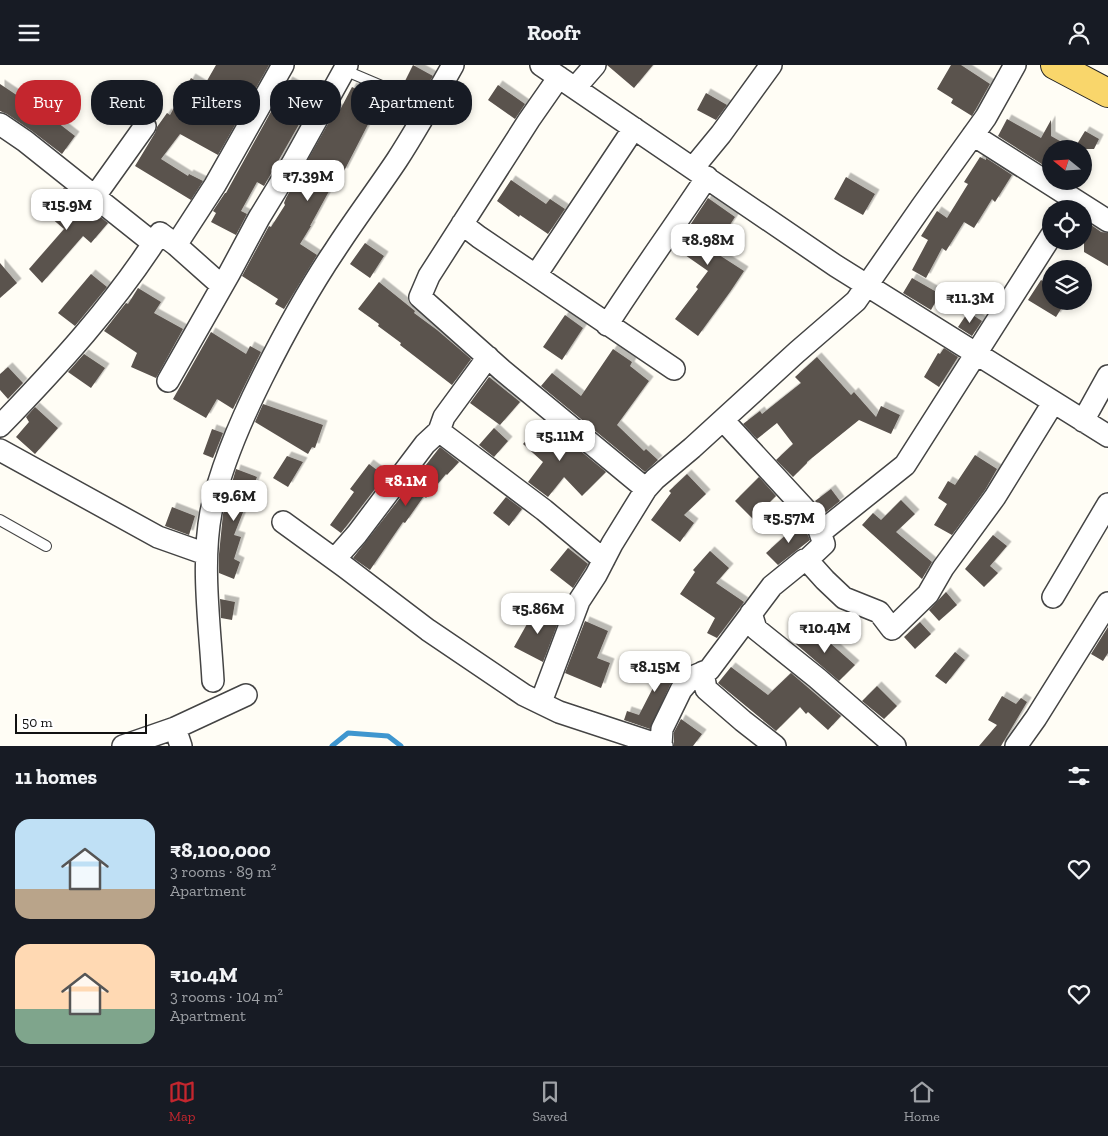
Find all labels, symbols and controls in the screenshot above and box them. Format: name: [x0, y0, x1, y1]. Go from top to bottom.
icon: menu: [15, 19, 43, 47]
text: Roofr: [527, 19, 581, 46]
icon: person: [1065, 19, 1093, 47]
chip: Buy: [15, 80, 81, 125]
chip: Rent: [91, 80, 163, 125]
chip: Filters: [173, 80, 260, 125]
chip: New: [270, 80, 341, 125]
chip: Apartment: [351, 80, 472, 125]
north arrow: [1042, 140, 1092, 190]
map controls: [1042, 140, 1092, 310]
pin: ₹7.39M: [267, 159, 349, 202]
text: ₹7.39M: [282, 166, 334, 185]
pin: ₹15.9M: [26, 189, 108, 231]
text: ₹15.9M: [42, 195, 92, 214]
button: locate: [1042, 200, 1092, 250]
pin: ₹8.98M: [667, 223, 749, 266]
text: ₹8.98M: [682, 230, 734, 249]
button: layers: [1042, 260, 1092, 310]
pin: ₹11.3M: [929, 281, 1011, 324]
text: ₹11.3M: [946, 288, 994, 307]
pin: ₹5.11M: [519, 419, 601, 462]
text: ₹5.11M: [536, 426, 584, 445]
pin: ₹8.1M: [371, 465, 441, 507]
text: ₹8.1M: [385, 471, 427, 490]
pin: ₹9.6M: [199, 479, 269, 522]
text: ₹9.6M: [212, 486, 256, 505]
pin: ₹5.57M: [748, 501, 830, 544]
text: ₹5.57M: [763, 508, 815, 527]
pin: ₹5.86M: [497, 593, 579, 635]
text: ₹5.86M: [512, 599, 564, 618]
pin: ₹10.4M: [784, 611, 866, 654]
text: ₹10.4M: [799, 618, 851, 637]
pin: ₹8.15M: [614, 651, 696, 693]
text: ₹8.15M: [630, 657, 680, 676]
scale bar: [15, 711, 148, 734]
text: 50 m: [22, 714, 53, 731]
icon: filters: [1065, 762, 1093, 790]
text: 11 homes: [15, 764, 97, 789]
text: ₹8,100,000: [170, 837, 271, 862]
icon: home: [55, 839, 115, 899]
icon: heart: [1065, 855, 1093, 883]
text: 3 rooms · 89 m²: [170, 862, 276, 881]
text: Apartment: [170, 881, 246, 900]
text: ₹10.4M: [170, 962, 238, 987]
icon: home: [55, 964, 115, 1024]
icon: heart: [1065, 980, 1093, 1008]
text: 3 rooms · 104 m²: [170, 987, 283, 1006]
text: Apartment: [170, 1006, 246, 1025]
tab: Map: [168, 1078, 196, 1125]
tab: Saved: [532, 1078, 567, 1125]
tab: Home: [904, 1078, 940, 1125]

